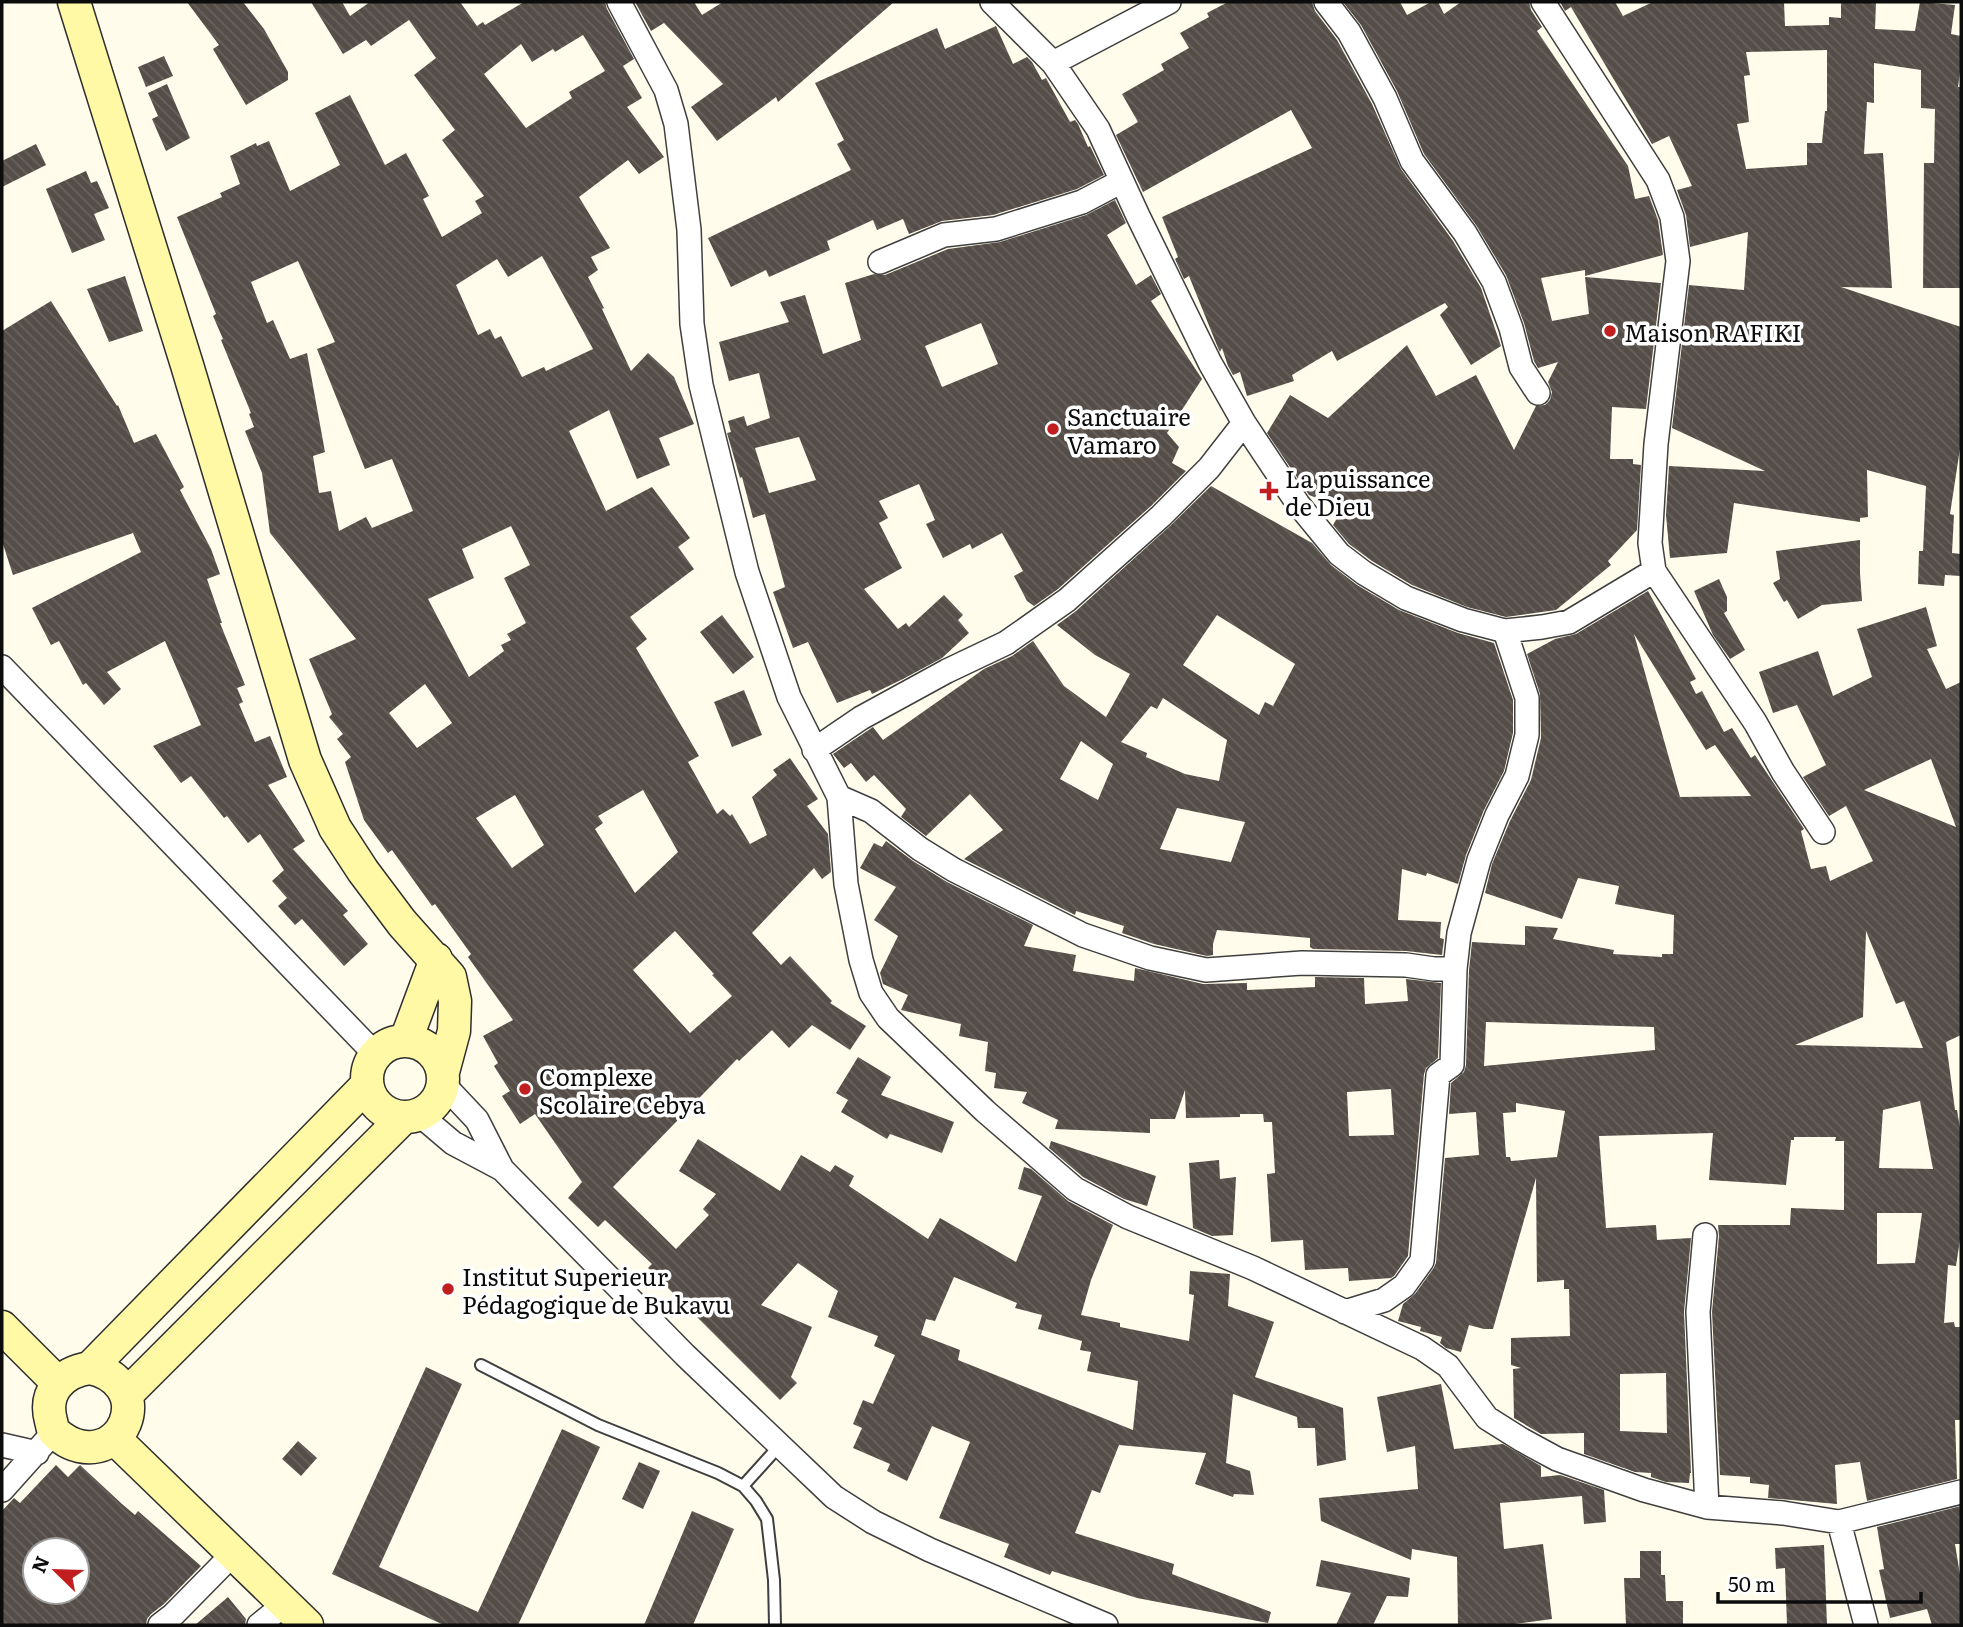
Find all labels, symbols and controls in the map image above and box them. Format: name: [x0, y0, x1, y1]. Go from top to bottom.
place label: Maison RAFIKI: [1624, 314, 1801, 349]
marker: Maison RAFIKI: [1602, 323, 1618, 339]
place label: Sanctuaire Vamaro: [1067, 398, 1191, 461]
marker: Sanctuaire Vamaro: [1045, 421, 1061, 437]
place label: La puissance de Dieu: [1285, 460, 1430, 523]
marker: La puissance de Dieu: [1259, 481, 1279, 501]
place label: Complexe Scolaire Cebya: [539, 1058, 705, 1121]
marker: Complexe Scolaire Cebya: [517, 1081, 533, 1097]
place label: Institut Superieur Pédagogique de Bukavu: [462, 1258, 730, 1321]
marker: Institut Superieur Pédagogique de Bukavu: [440, 1281, 456, 1297]
north arrow: [21, 1536, 91, 1606]
text: N: [23, 1551, 55, 1577]
scale bar: [1718, 1560, 1921, 1604]
text: 50 m: [1728, 1567, 1775, 1598]

